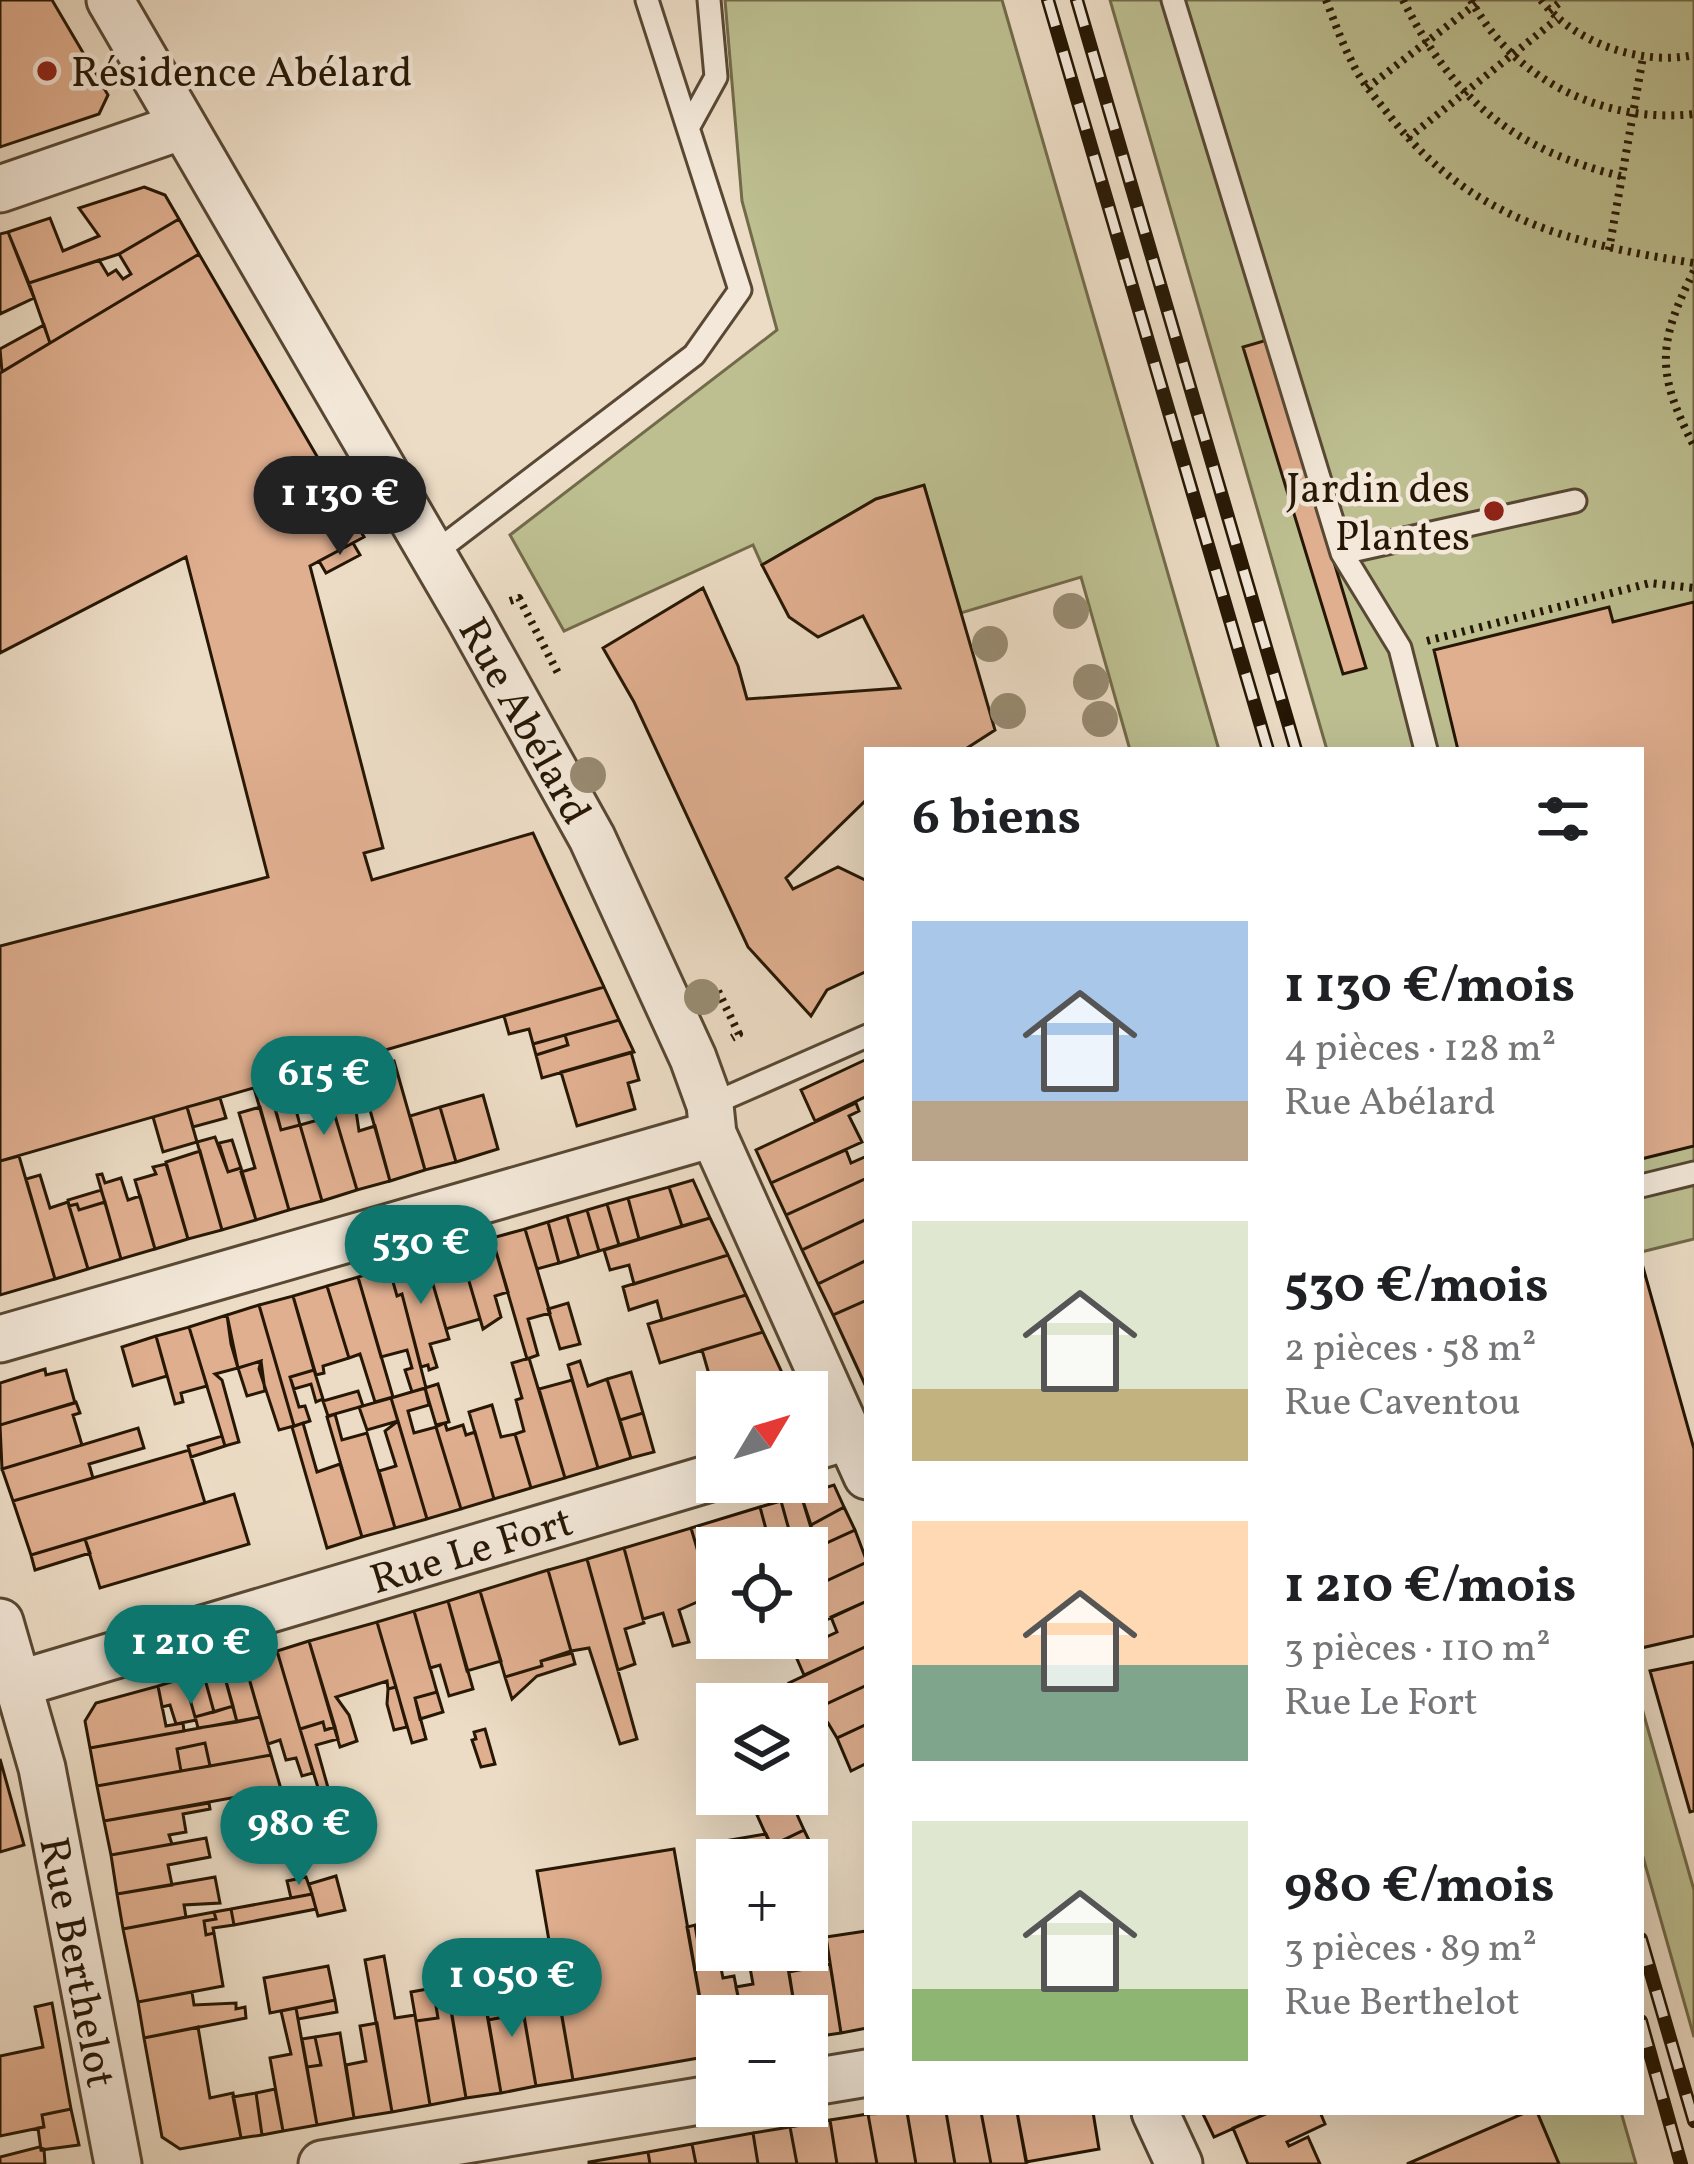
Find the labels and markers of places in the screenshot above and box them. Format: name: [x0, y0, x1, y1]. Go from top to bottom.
place label: Résidence Abélard: [71, 46, 412, 105]
marker: Résidence Abélard: [34, 58, 60, 84]
pin: 1 130 €: [229, 456, 451, 558]
place label: Jardin des Plantes: [1286, 462, 1470, 569]
marker: Jardin des Plantes: [1481, 498, 1507, 524]
pin: 615 €: [240, 1036, 408, 1138]
pin: 530 €: [337, 1205, 505, 1307]
pin: 1 210 €: [80, 1605, 302, 1707]
pin: 980 €: [215, 1786, 383, 1888]
pin: 1 050 €: [401, 1938, 623, 2040]

